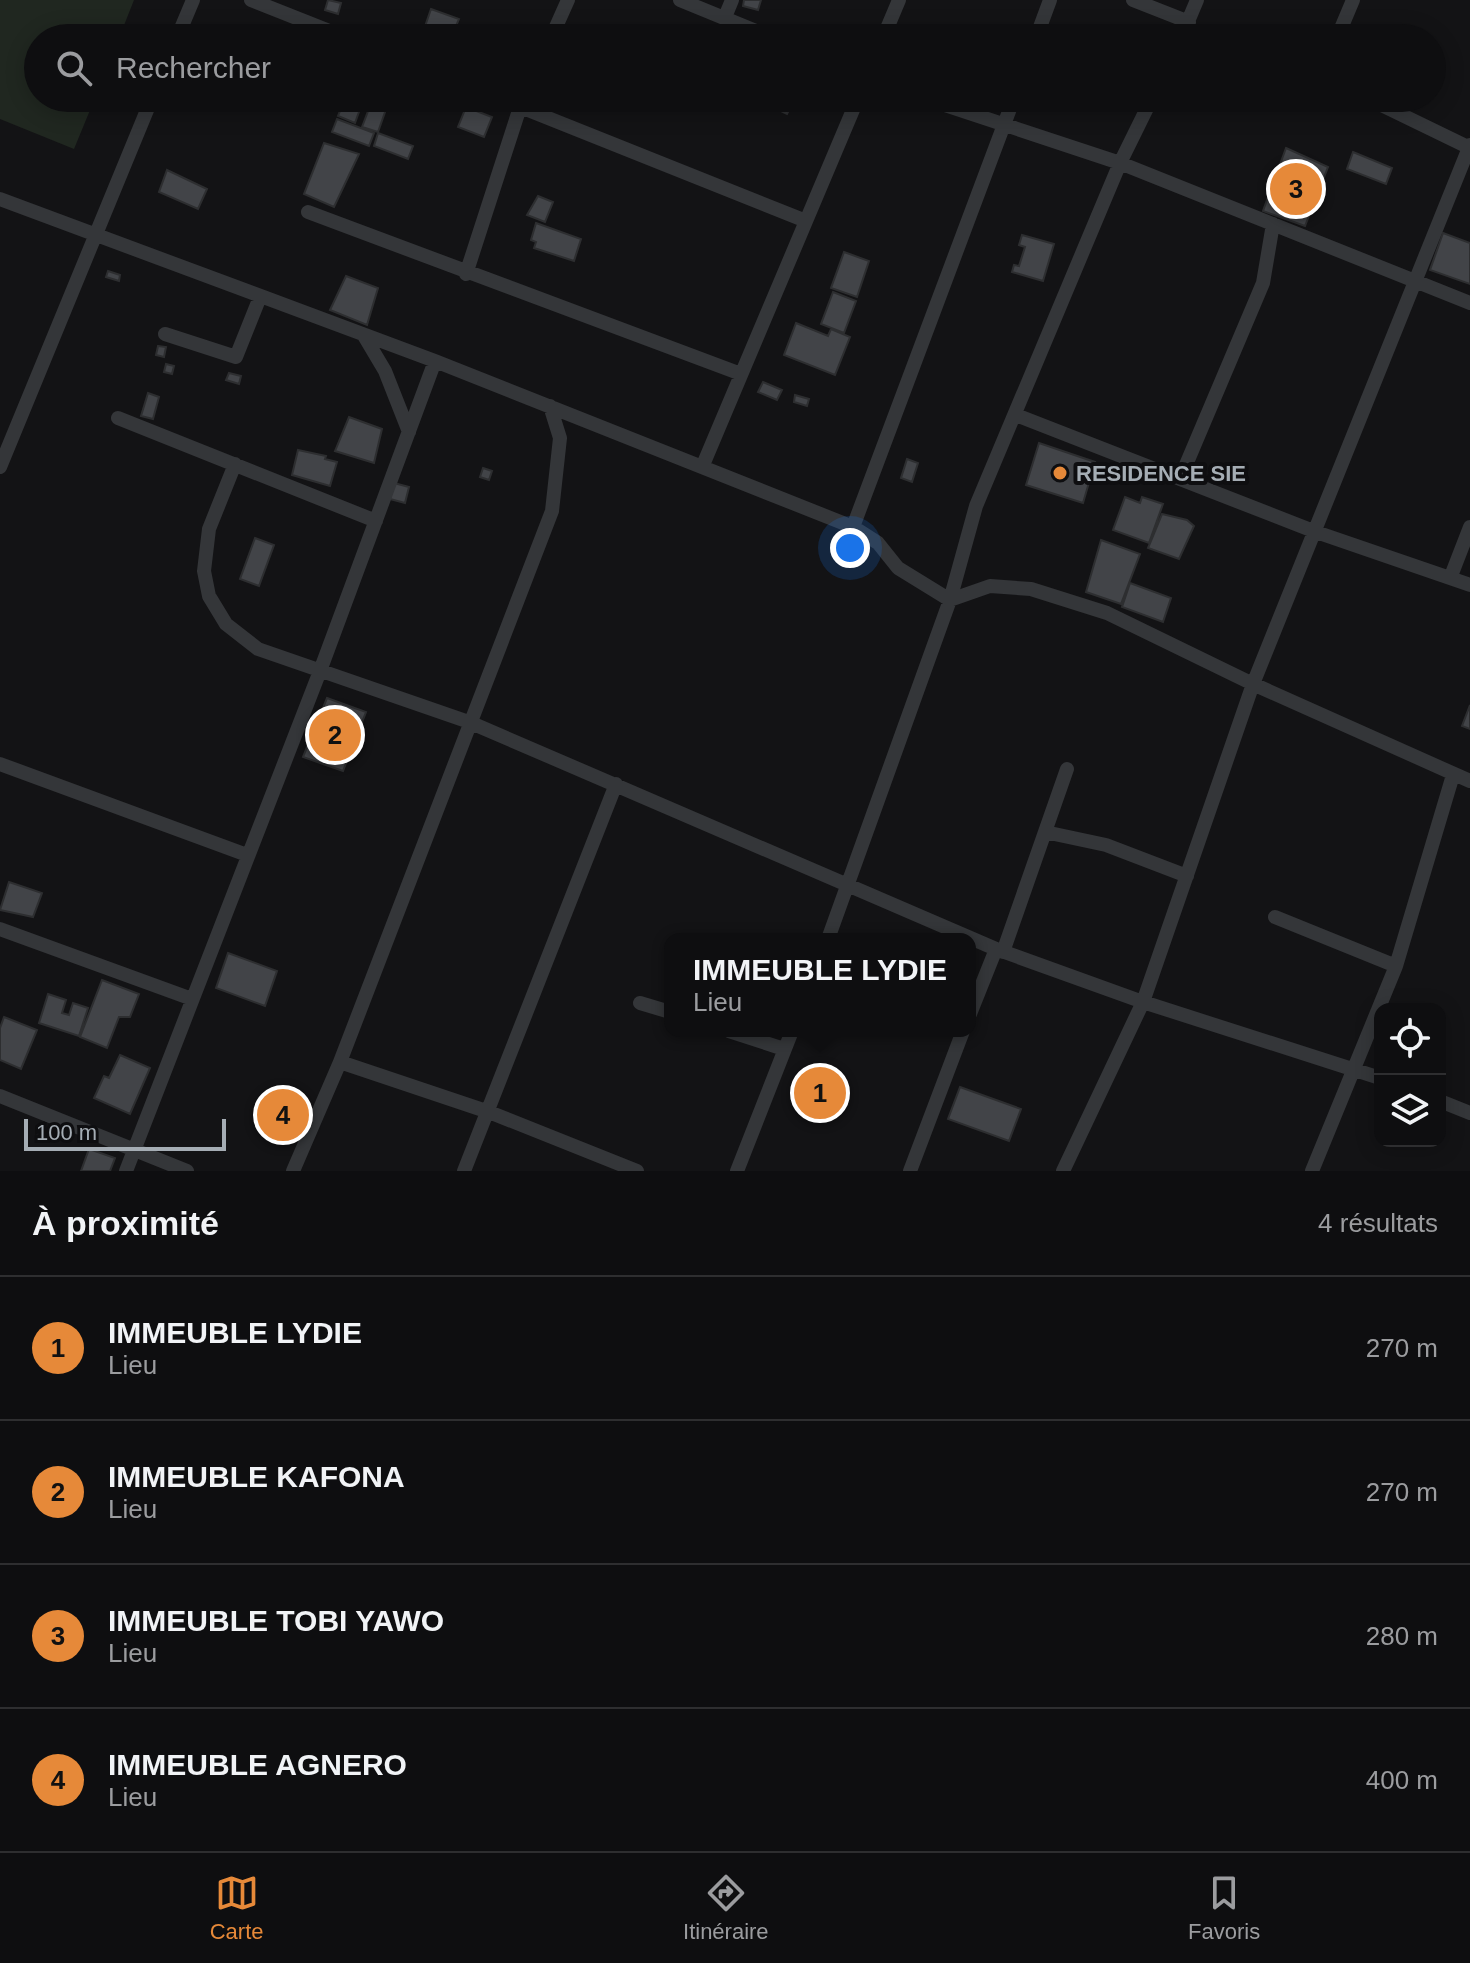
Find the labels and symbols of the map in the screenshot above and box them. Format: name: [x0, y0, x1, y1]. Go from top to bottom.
pin: 3: [1270, 159, 1322, 219]
place label: RESIDENCE SIE: [1076, 461, 1246, 486]
marker: RESIDENCE SIE: [1051, 464, 1069, 482]
your location: [830, 528, 870, 568]
pin: 2: [309, 705, 361, 765]
pin: 1: [794, 1063, 846, 1123]
pin: 4: [257, 1085, 309, 1145]
scale bar: [24, 1115, 226, 1151]

